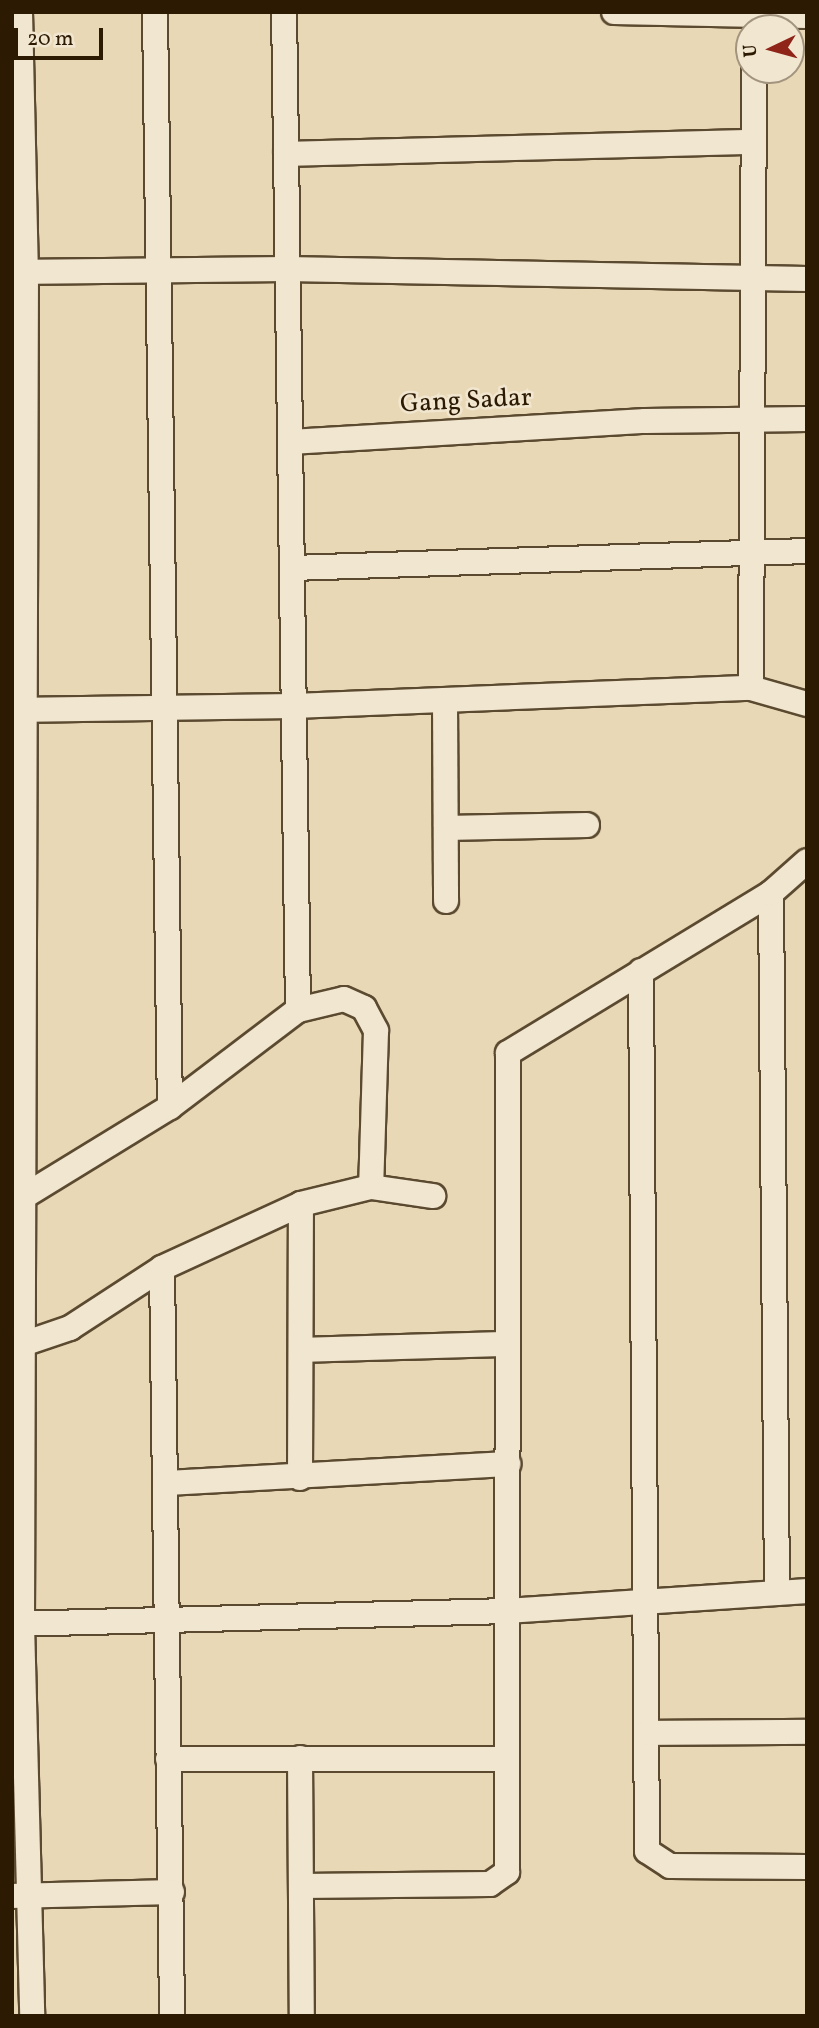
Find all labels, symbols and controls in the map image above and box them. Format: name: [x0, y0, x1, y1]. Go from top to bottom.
scale bar: [18, 14, 107, 58]
north arrow: [735, 14, 805, 84]
text: 20 m: [27, 25, 73, 54]
text: U: [738, 43, 765, 58]
street label: Gang Sadar: [399, 383, 533, 421]

